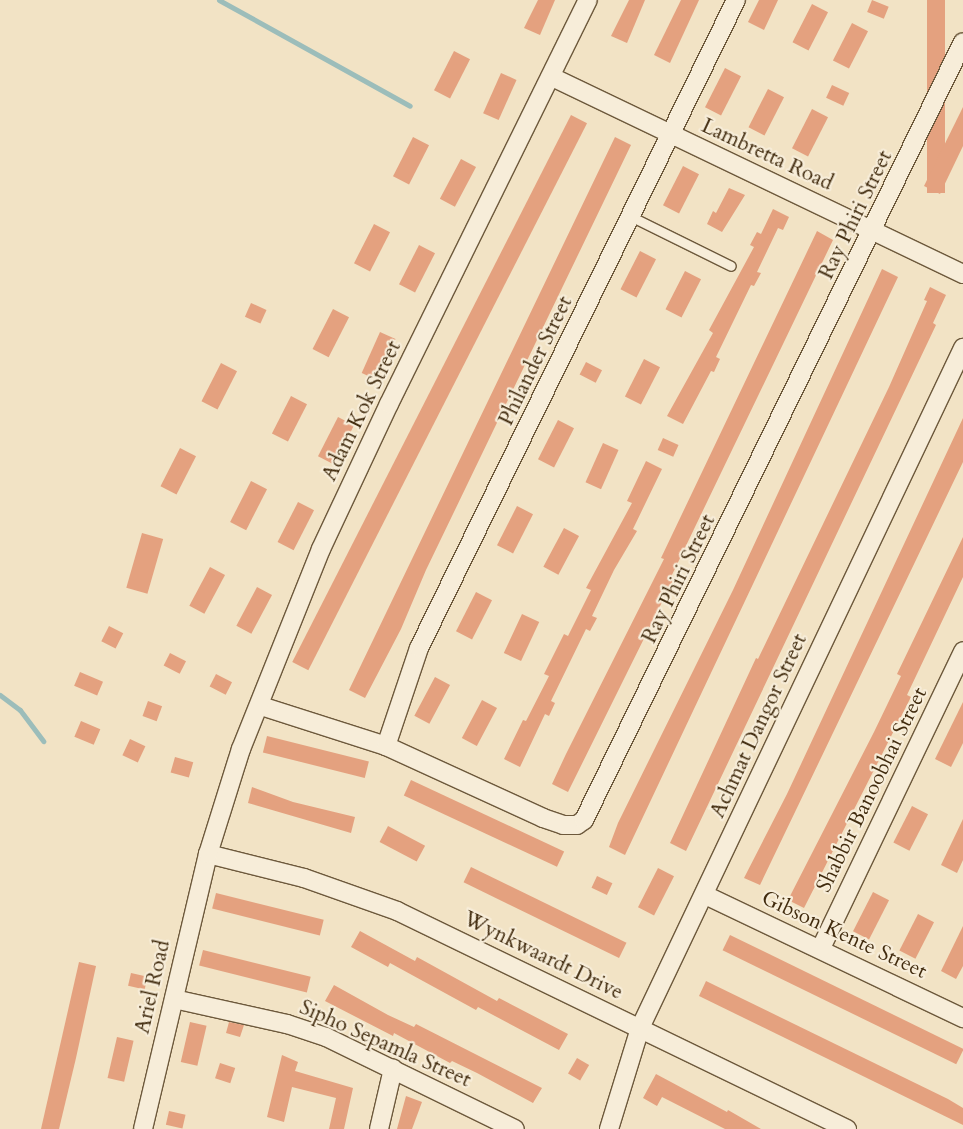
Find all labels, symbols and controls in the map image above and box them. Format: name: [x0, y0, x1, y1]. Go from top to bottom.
street label: Lambretta Road: [697, 114, 837, 196]
street label: Ray Phiri Street: [814, 147, 898, 283]
street label: Philander Street: [494, 292, 578, 430]
street label: Adam Kok Street: [317, 337, 407, 485]
street label: Ray Phiri Street: [637, 511, 721, 647]
street label: Achmat Dangor Street: [705, 630, 813, 822]
street label: Shabbir Banoobhai Street: [811, 683, 933, 897]
street label: Gibson Kente Street: [757, 886, 931, 984]
street label: Wynkwaardt Drive: [459, 906, 627, 1006]
street label: Ariel Road: [130, 938, 176, 1036]
street label: Sipho Sepamla Street: [295, 995, 475, 1093]

